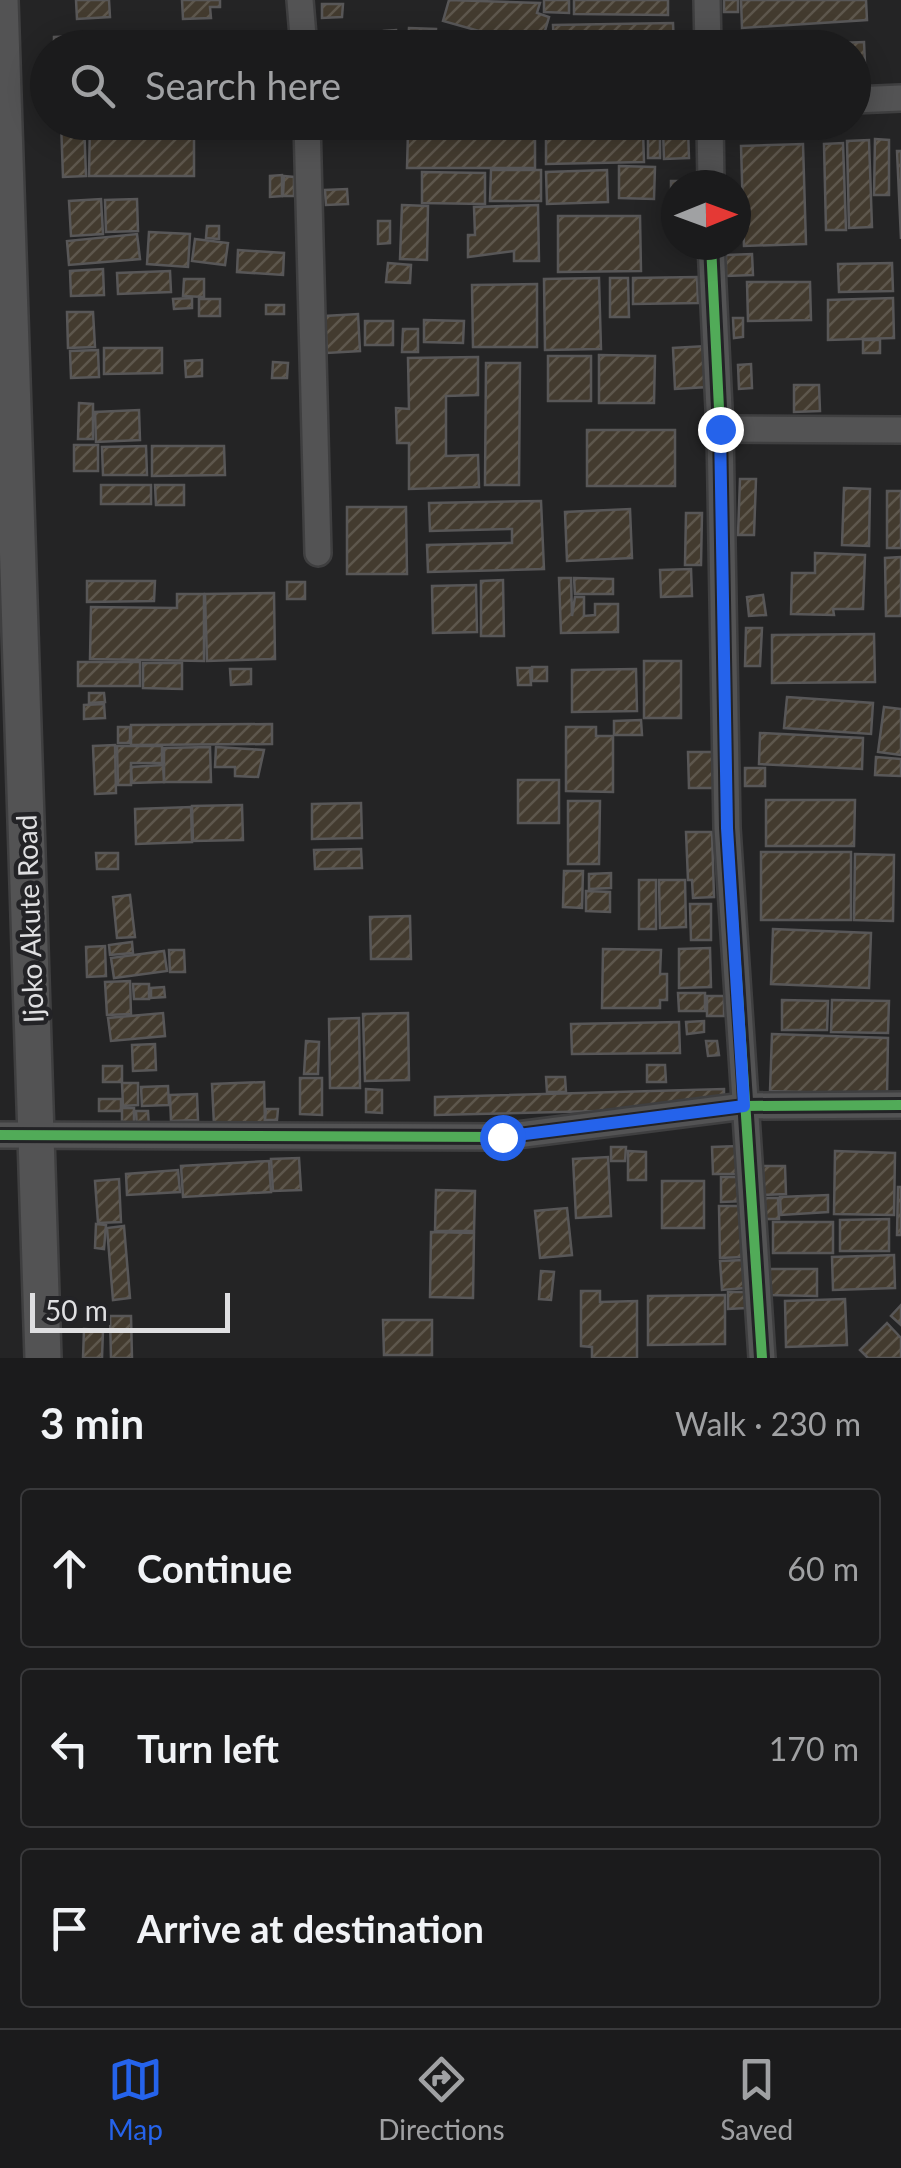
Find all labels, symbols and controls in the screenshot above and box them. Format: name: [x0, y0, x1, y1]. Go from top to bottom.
search box: [30, 30, 871, 140]
icon: search: [65, 58, 120, 113]
text: Search here: [145, 62, 341, 108]
north arrow: [661, 170, 751, 260]
route end: [698, 407, 744, 453]
street label: Ijoko Akute Road: [8, 814, 50, 1024]
route start: [480, 1115, 526, 1161]
scale bar: [30, 1288, 230, 1332]
text: 50 m: [45, 1293, 108, 1327]
text: 3 min: [40, 1398, 144, 1448]
text: Walk · 230 m: [675, 1404, 861, 1443]
icon: ahead: [42, 1541, 97, 1596]
text: Continue: [137, 1545, 292, 1591]
text: 60 m: [787, 1549, 859, 1588]
icon: left: [42, 1721, 97, 1776]
text: Turn left: [137, 1725, 279, 1771]
text: 170 m: [769, 1729, 859, 1768]
icon: arrive: [42, 1901, 97, 1956]
text: Arrive at destination: [137, 1905, 484, 1951]
tab: Map: [108, 2052, 163, 2146]
tab: Directions: [378, 2052, 505, 2146]
tab: Saved: [720, 2052, 793, 2146]

